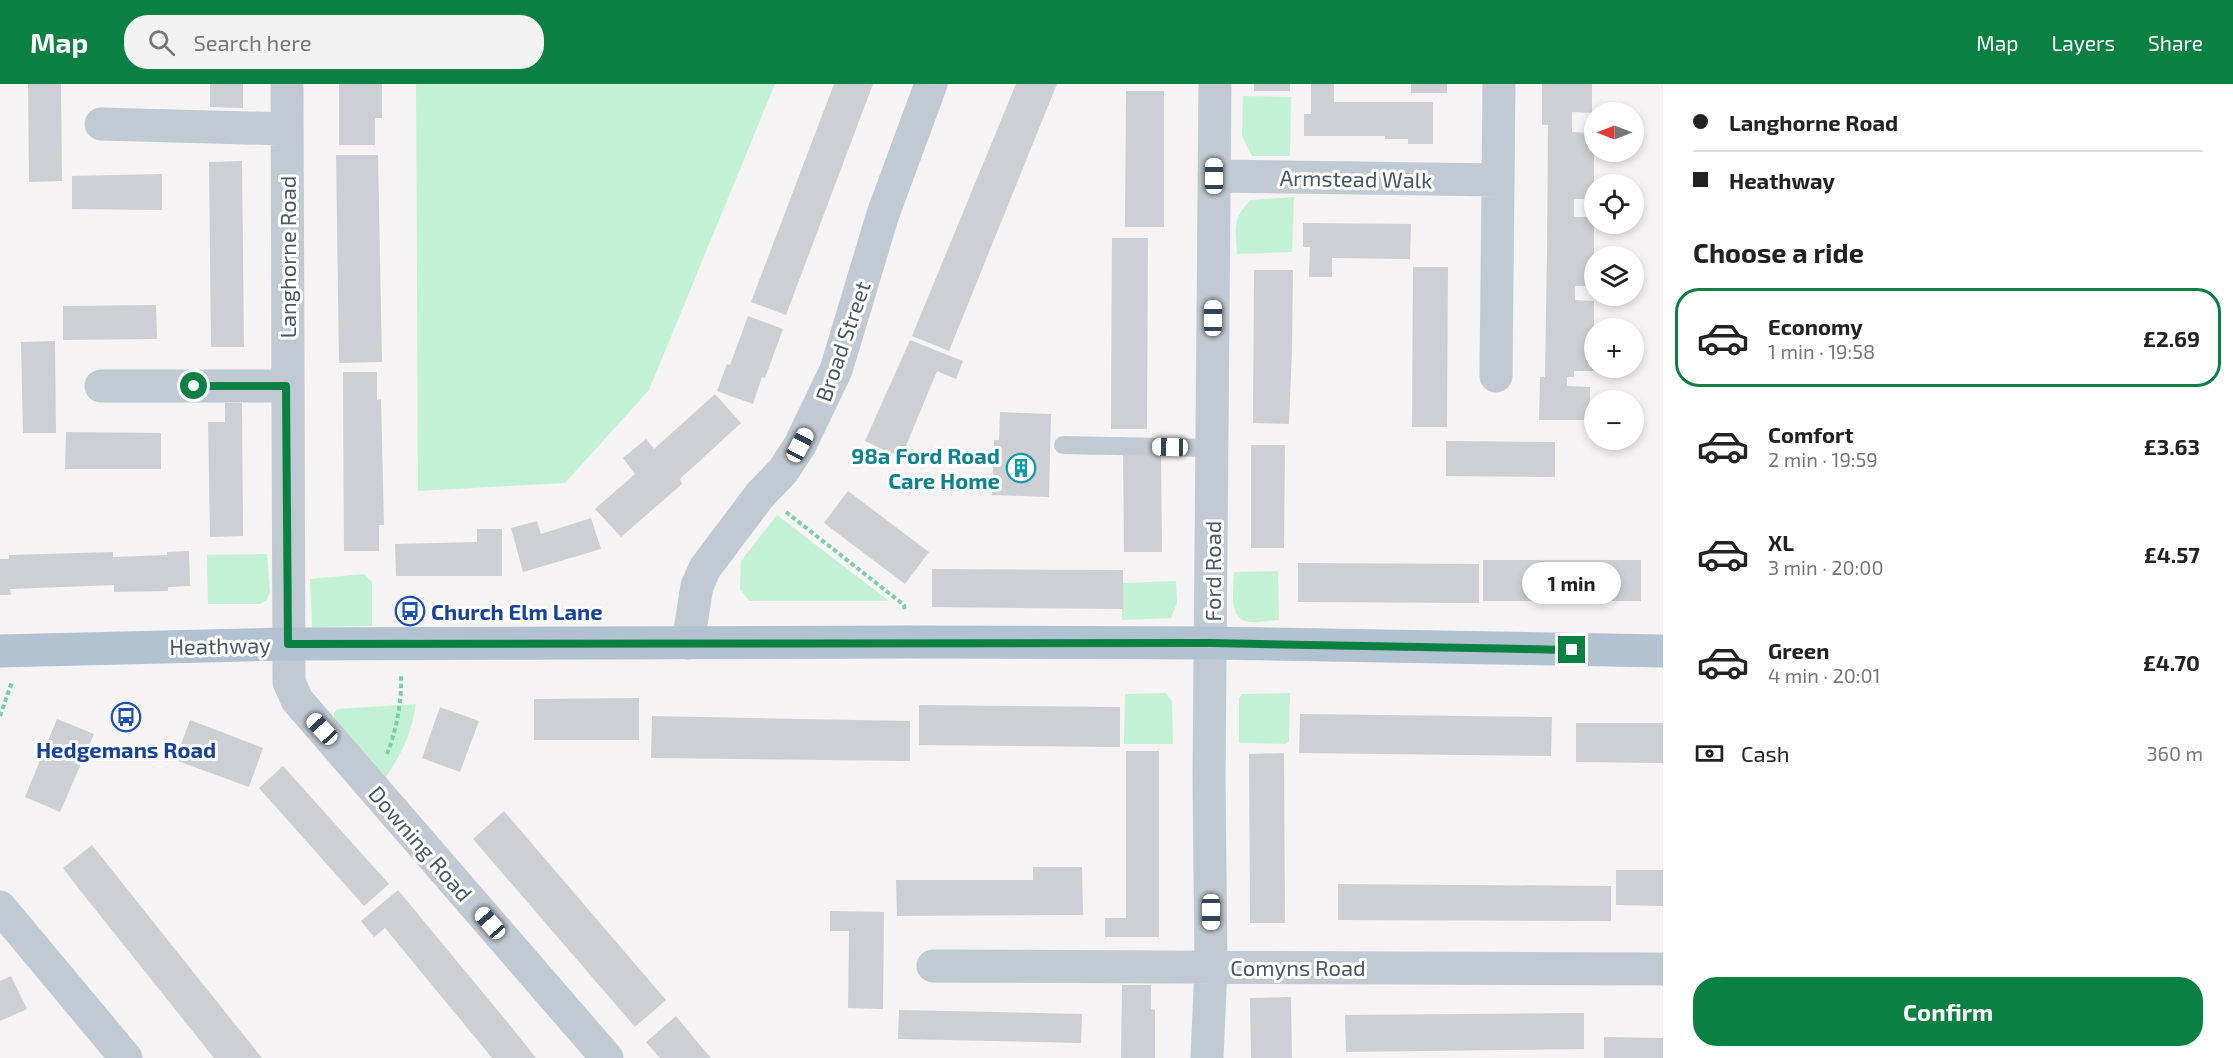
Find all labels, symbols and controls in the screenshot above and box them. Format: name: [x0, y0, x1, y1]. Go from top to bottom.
search box: [124, 15, 544, 69]
text: Map: [30, 25, 88, 59]
icon: search: [145, 26, 178, 59]
text: Search here: [193, 29, 312, 55]
text: Map: [1976, 30, 2018, 55]
text: Layers: [2051, 30, 2115, 55]
text: Share: [2148, 30, 2203, 55]
north arrow: [1584, 102, 1644, 162]
map controls: [1584, 102, 1644, 450]
text: Langhorne Road: [1729, 109, 1898, 135]
car: [1205, 158, 1223, 194]
street label: Armstead Walk: [1279, 164, 1433, 192]
text: Heathway: [1729, 167, 1835, 193]
button: locate: [1584, 174, 1644, 234]
street label: Langhorne Road: [274, 176, 300, 338]
text: Choose a ride: [1693, 236, 1864, 268]
button: layers: [1584, 246, 1644, 306]
street label: Broad Street: [809, 277, 875, 405]
car: [1204, 300, 1222, 336]
icon: car: [1696, 311, 1750, 365]
text: Economy: [1768, 313, 1863, 339]
button: +: [1584, 318, 1644, 378]
text: £2.69: [2143, 325, 2200, 351]
text: 1 min · 19:58: [1768, 339, 1875, 363]
route start: [180, 372, 207, 399]
button: −: [1584, 390, 1644, 450]
icon: car: [1696, 419, 1750, 473]
text: Comfort: [1768, 421, 1853, 447]
car: [784, 425, 816, 465]
text: £3.63: [2144, 433, 2200, 459]
car: [1152, 438, 1188, 456]
place label: 98a Ford Road Care Home: [851, 442, 1000, 493]
text: 2 min · 19:59: [1768, 447, 1878, 471]
building icon: 98a Ford Road Care Home: [1005, 452, 1037, 484]
street label: Ford Road: [1199, 521, 1225, 621]
icon: car: [1696, 527, 1750, 581]
text: XL: [1768, 529, 1794, 555]
text: £4.57: [2144, 541, 2200, 567]
text: 3 min · 20:00: [1768, 555, 1883, 579]
callout: 1 min: [1522, 563, 1622, 605]
text: 1 min: [1547, 571, 1596, 595]
bus stop icon: Church Elm Lane: [394, 595, 426, 627]
place label: Church Elm Lane: [431, 598, 603, 624]
street label: Heathway: [169, 631, 271, 659]
icon: car: [1696, 635, 1750, 689]
route end: [1558, 636, 1585, 663]
text: Green: [1768, 637, 1830, 663]
text: £4.70: [2143, 649, 2200, 675]
text: 4 min · 20:01: [1768, 663, 1881, 687]
bus stop icon: Hedgemans Road: [110, 701, 142, 733]
car: [303, 710, 341, 748]
place label: Hedgemans Road: [36, 736, 216, 762]
icon: cash: [1693, 737, 1726, 770]
text: Cash: [1741, 740, 1790, 766]
text: 360 m: [2146, 741, 2203, 765]
street label: Downing Road: [364, 780, 478, 906]
car: [1202, 894, 1220, 930]
car: [471, 904, 509, 942]
street label: Comyns Road: [1230, 954, 1366, 980]
button: Confirm: [1693, 977, 2203, 1046]

